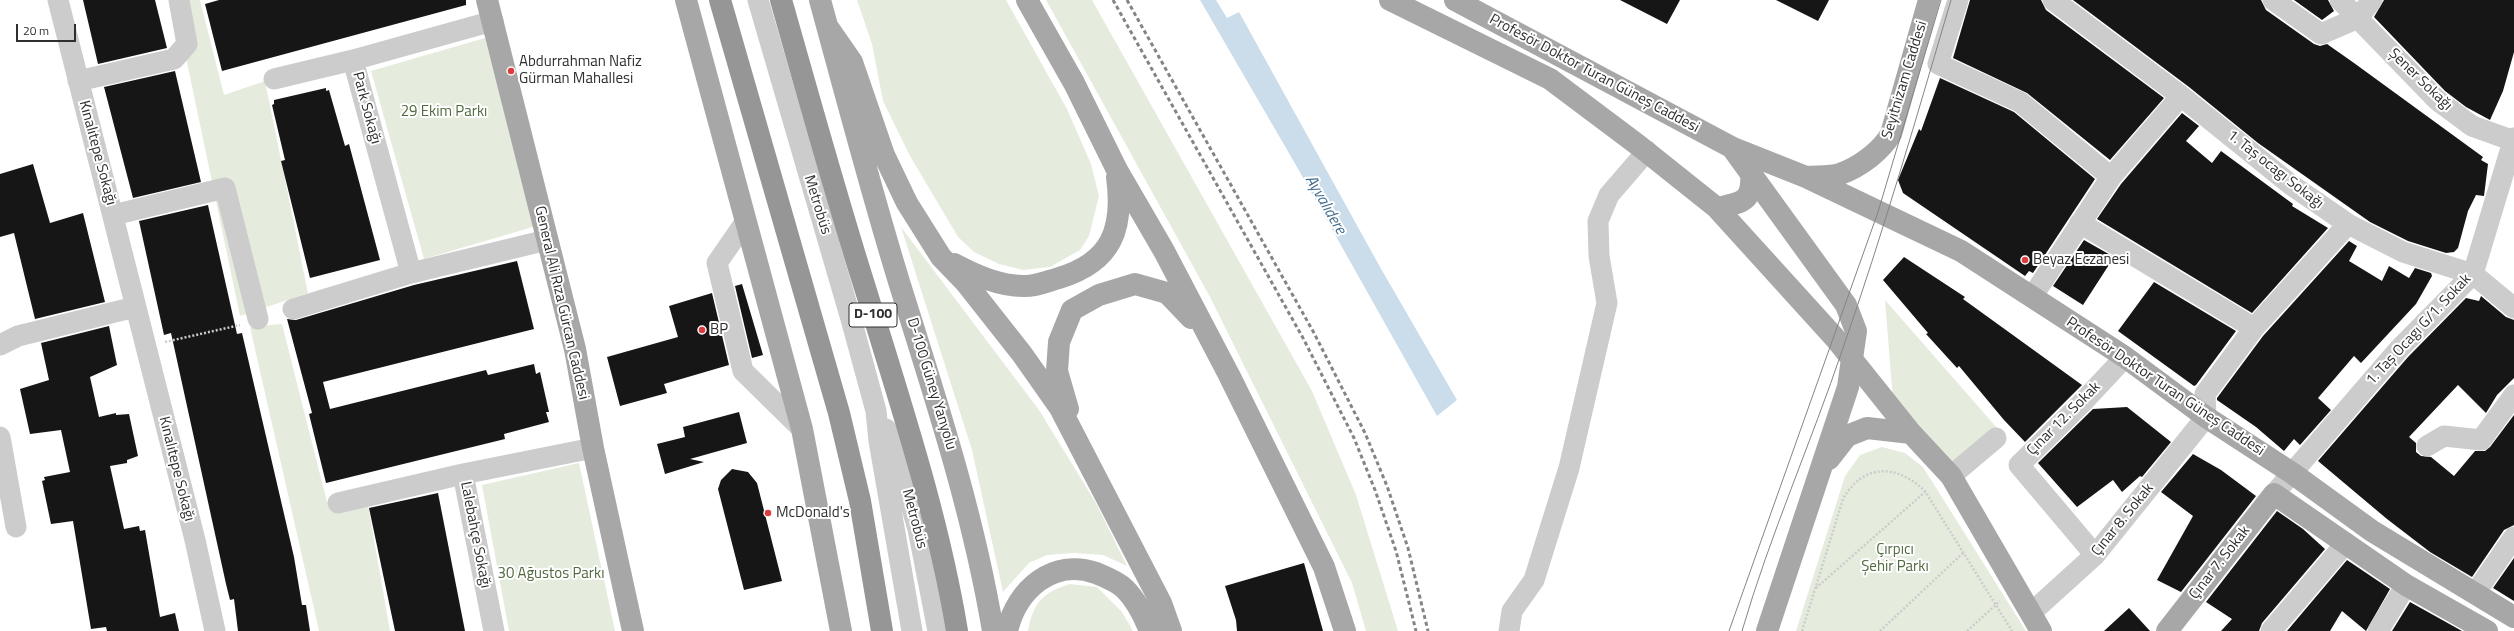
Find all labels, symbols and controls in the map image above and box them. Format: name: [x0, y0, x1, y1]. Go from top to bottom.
street label: Profesör Doktor Turan Güneş Caddesi: [1486, 11, 1702, 137]
scale bar: [18, 16, 78, 42]
street label: Seyitnizam Caddesi: [1879, 19, 1931, 141]
text: 20 m: [23, 21, 49, 40]
street label: Şener Sokağı: [2384, 45, 2456, 115]
place label: Abdurrahman Nafiz Gürman Mahallesi: [519, 53, 642, 88]
marker: Abdurrahman Nafiz Gürman Mahallesi: [506, 66, 516, 76]
street label: Park Sokağı: [348, 70, 384, 146]
street label: Kınalıtepe Sokağı: [74, 99, 120, 207]
park label: 29 Ekim Parkı: [401, 103, 487, 121]
street label: 1. Taş ocagı Sokağı: [2223, 127, 2327, 213]
water label: Ayvalıdere: [1300, 172, 1350, 238]
street label: Metrobüs: [799, 173, 835, 237]
street label: General Ali Rıza Gürcan Caddesi: [530, 204, 592, 402]
place label: Beyaz Eczanesi: [2033, 251, 2129, 269]
marker: Beyaz Eczanesi: [2020, 255, 2030, 265]
street label: 1. Taş Ocagı G/1. Sokak: [2363, 271, 2475, 389]
road number: D-100: [849, 303, 897, 327]
street label: Profesör Doktor Turan Güneş Caddesi: [2062, 314, 2268, 460]
street label: D-100 Güney Yanyolu: [902, 316, 960, 452]
place label: BP: [710, 321, 728, 339]
marker: BP: [697, 325, 707, 335]
street label: Çınar 12. Sokak: [2023, 378, 2105, 460]
street label: Kınalıtepe Sokağı: [154, 415, 198, 523]
street label: Lalebahçe Sokağı: [456, 480, 494, 590]
street label: Çınar 8. Sokak: [2088, 480, 2158, 560]
street label: Metrobüs: [897, 487, 931, 551]
place label: McDonald's: [776, 504, 850, 522]
marker: McDonald's: [763, 508, 773, 518]
street label: Çınar 7. Sokak: [2186, 523, 2254, 603]
park label: Çırpıcı Şehir Parkı: [1861, 541, 1929, 576]
park label: 30 Ağustos Parkı: [497, 565, 605, 583]

